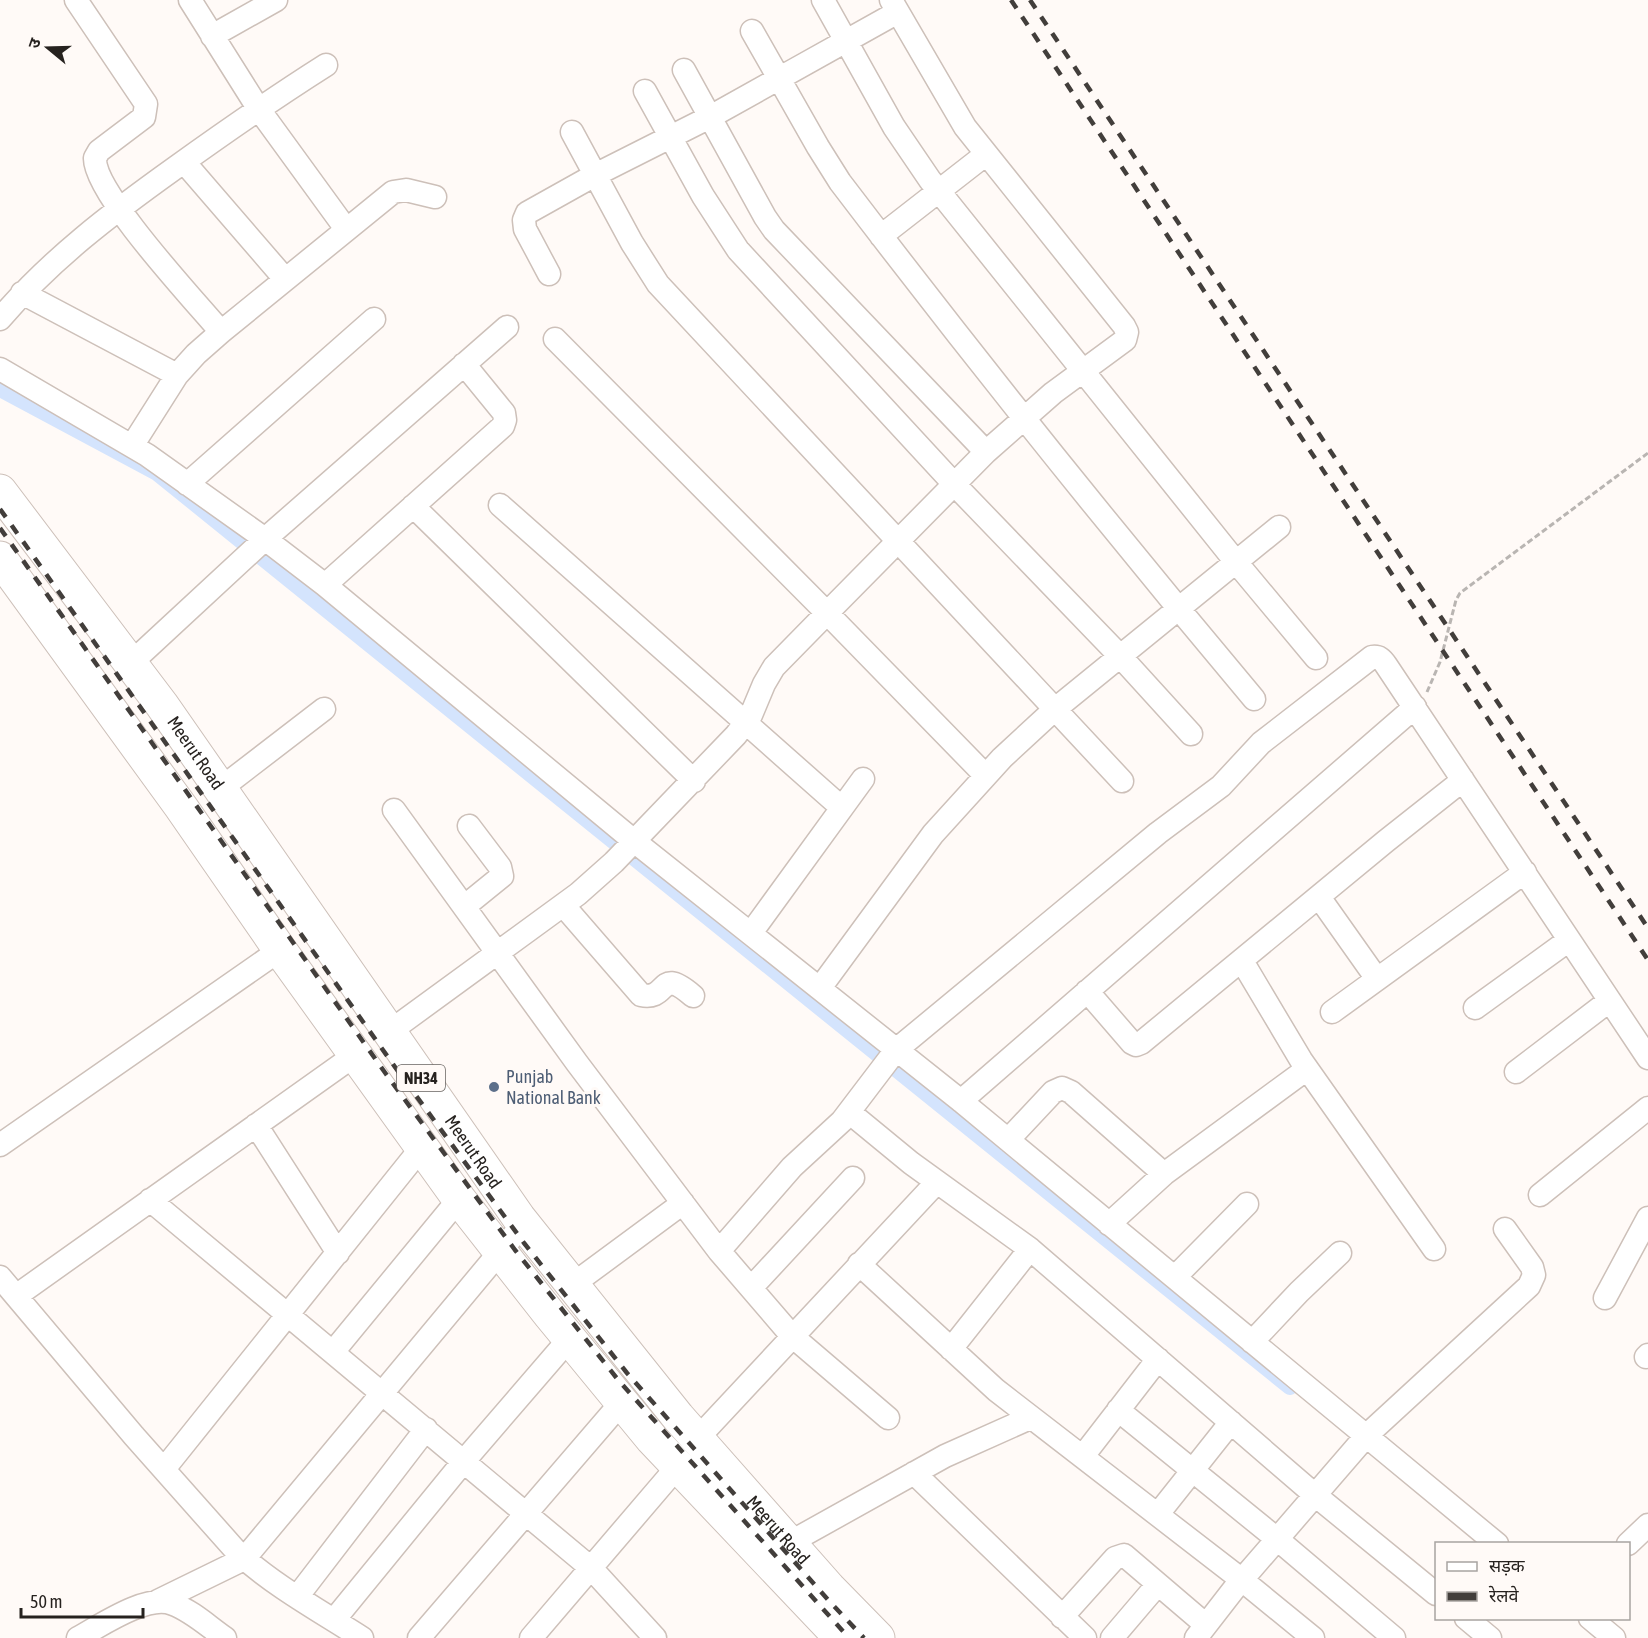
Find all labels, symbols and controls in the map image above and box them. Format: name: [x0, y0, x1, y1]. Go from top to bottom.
north arrow: [18, 18, 78, 78]
text: उ: [24, 35, 44, 50]
street label: Meerut Road: [163, 712, 229, 793]
road number: NH34: [397, 1065, 445, 1091]
place label: Punjab National Bank: [506, 1066, 601, 1108]
marker: Punjab National Bank: [487, 1080, 501, 1094]
street label: Meerut Road: [441, 1111, 506, 1192]
street label: Meerut Road: [742, 1491, 814, 1568]
legend: [1435, 1542, 1630, 1620]
text: सड़क: [1489, 1555, 1526, 1576]
scale bar: [21, 1581, 142, 1619]
text: रेलवे: [1488, 1585, 1520, 1606]
text: 50 m: [30, 1591, 62, 1612]

